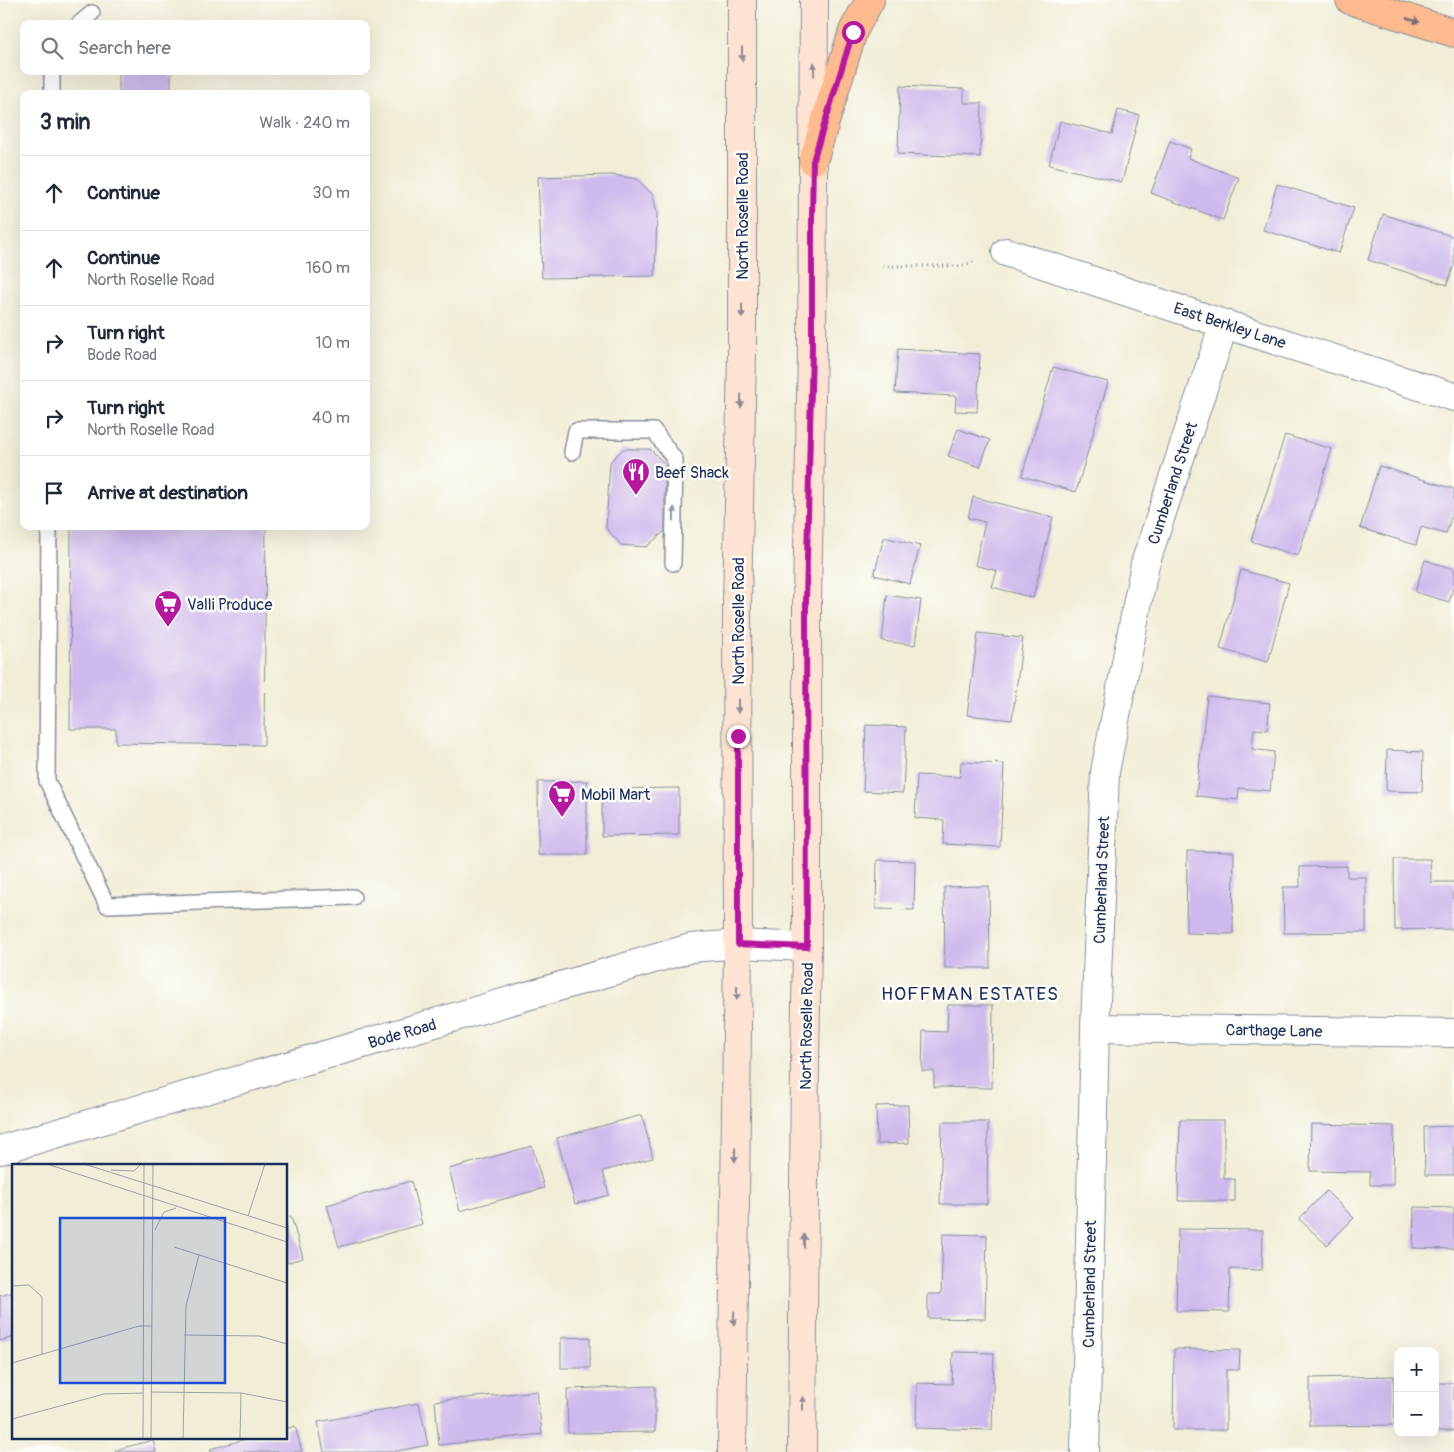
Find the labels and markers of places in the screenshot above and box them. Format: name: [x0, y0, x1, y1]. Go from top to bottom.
restaurant icon: Beef Shack: [621, 457, 651, 496]
place label: Beef Shack: [655, 463, 729, 483]
supermarket icon: Valli Produce: [153, 589, 183, 628]
place label: Valli Produce: [187, 595, 272, 615]
supermarket icon: Mobil Mart: [547, 779, 577, 818]
place label: Mobil Mart: [581, 785, 651, 805]

